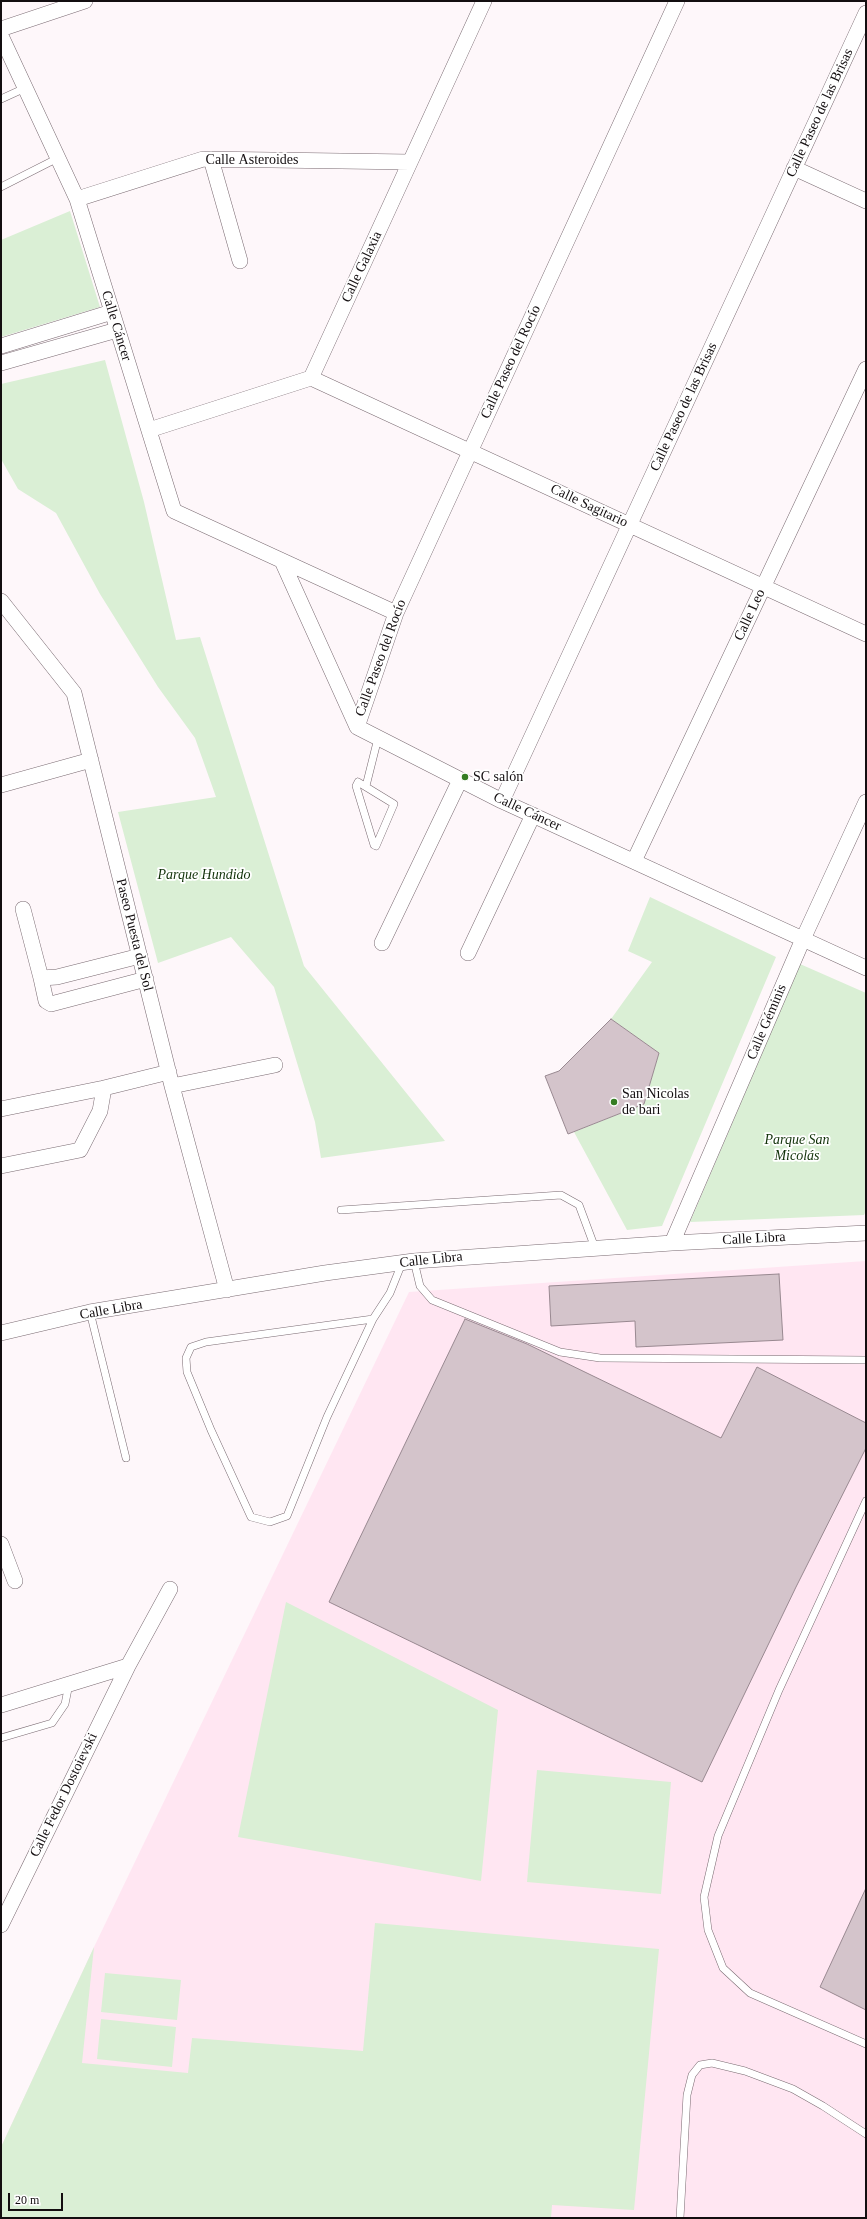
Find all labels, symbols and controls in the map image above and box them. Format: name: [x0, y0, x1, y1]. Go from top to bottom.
street label: Calle Paseo de las Brisas: [783, 46, 857, 180]
street label: Calle Asteroides: [206, 152, 298, 168]
street label: Calle Galaxia: [338, 229, 386, 305]
street label: Calle Cáncer: [97, 289, 135, 363]
street label: Calle Paseo del Rocío: [477, 303, 545, 421]
street label: Calle Paseo de las Brisas: [647, 340, 721, 474]
street label: Calle Sagitario: [548, 481, 630, 531]
street label: Calle Leo: [731, 587, 769, 643]
street label: Calle Paseo del Rocío: [352, 597, 410, 719]
place label: SC salón: [473, 769, 523, 785]
marker: SC salón: [460, 772, 470, 782]
street label: Calle Cáncer: [491, 789, 563, 835]
park label: Parque Hundido: [157, 867, 251, 883]
street label: Paseo Puesta del Sol: [112, 877, 156, 993]
street label: Calle Géminis: [744, 982, 790, 1062]
place label: San Nicolas de bari: [622, 1086, 689, 1118]
marker: San Nicolas de bari: [609, 1097, 619, 1107]
park label: Parque San Micolás: [764, 1132, 830, 1164]
street label: Calle Libra: [722, 1229, 786, 1249]
street label: Calle Libra: [399, 1248, 463, 1272]
street label: Calle Libra: [78, 1296, 144, 1324]
street label: Calle Fedor Dostoievski: [27, 1730, 101, 1860]
scale bar: [10, 2185, 65, 2211]
text: 20 m: [15, 2193, 39, 2207]

